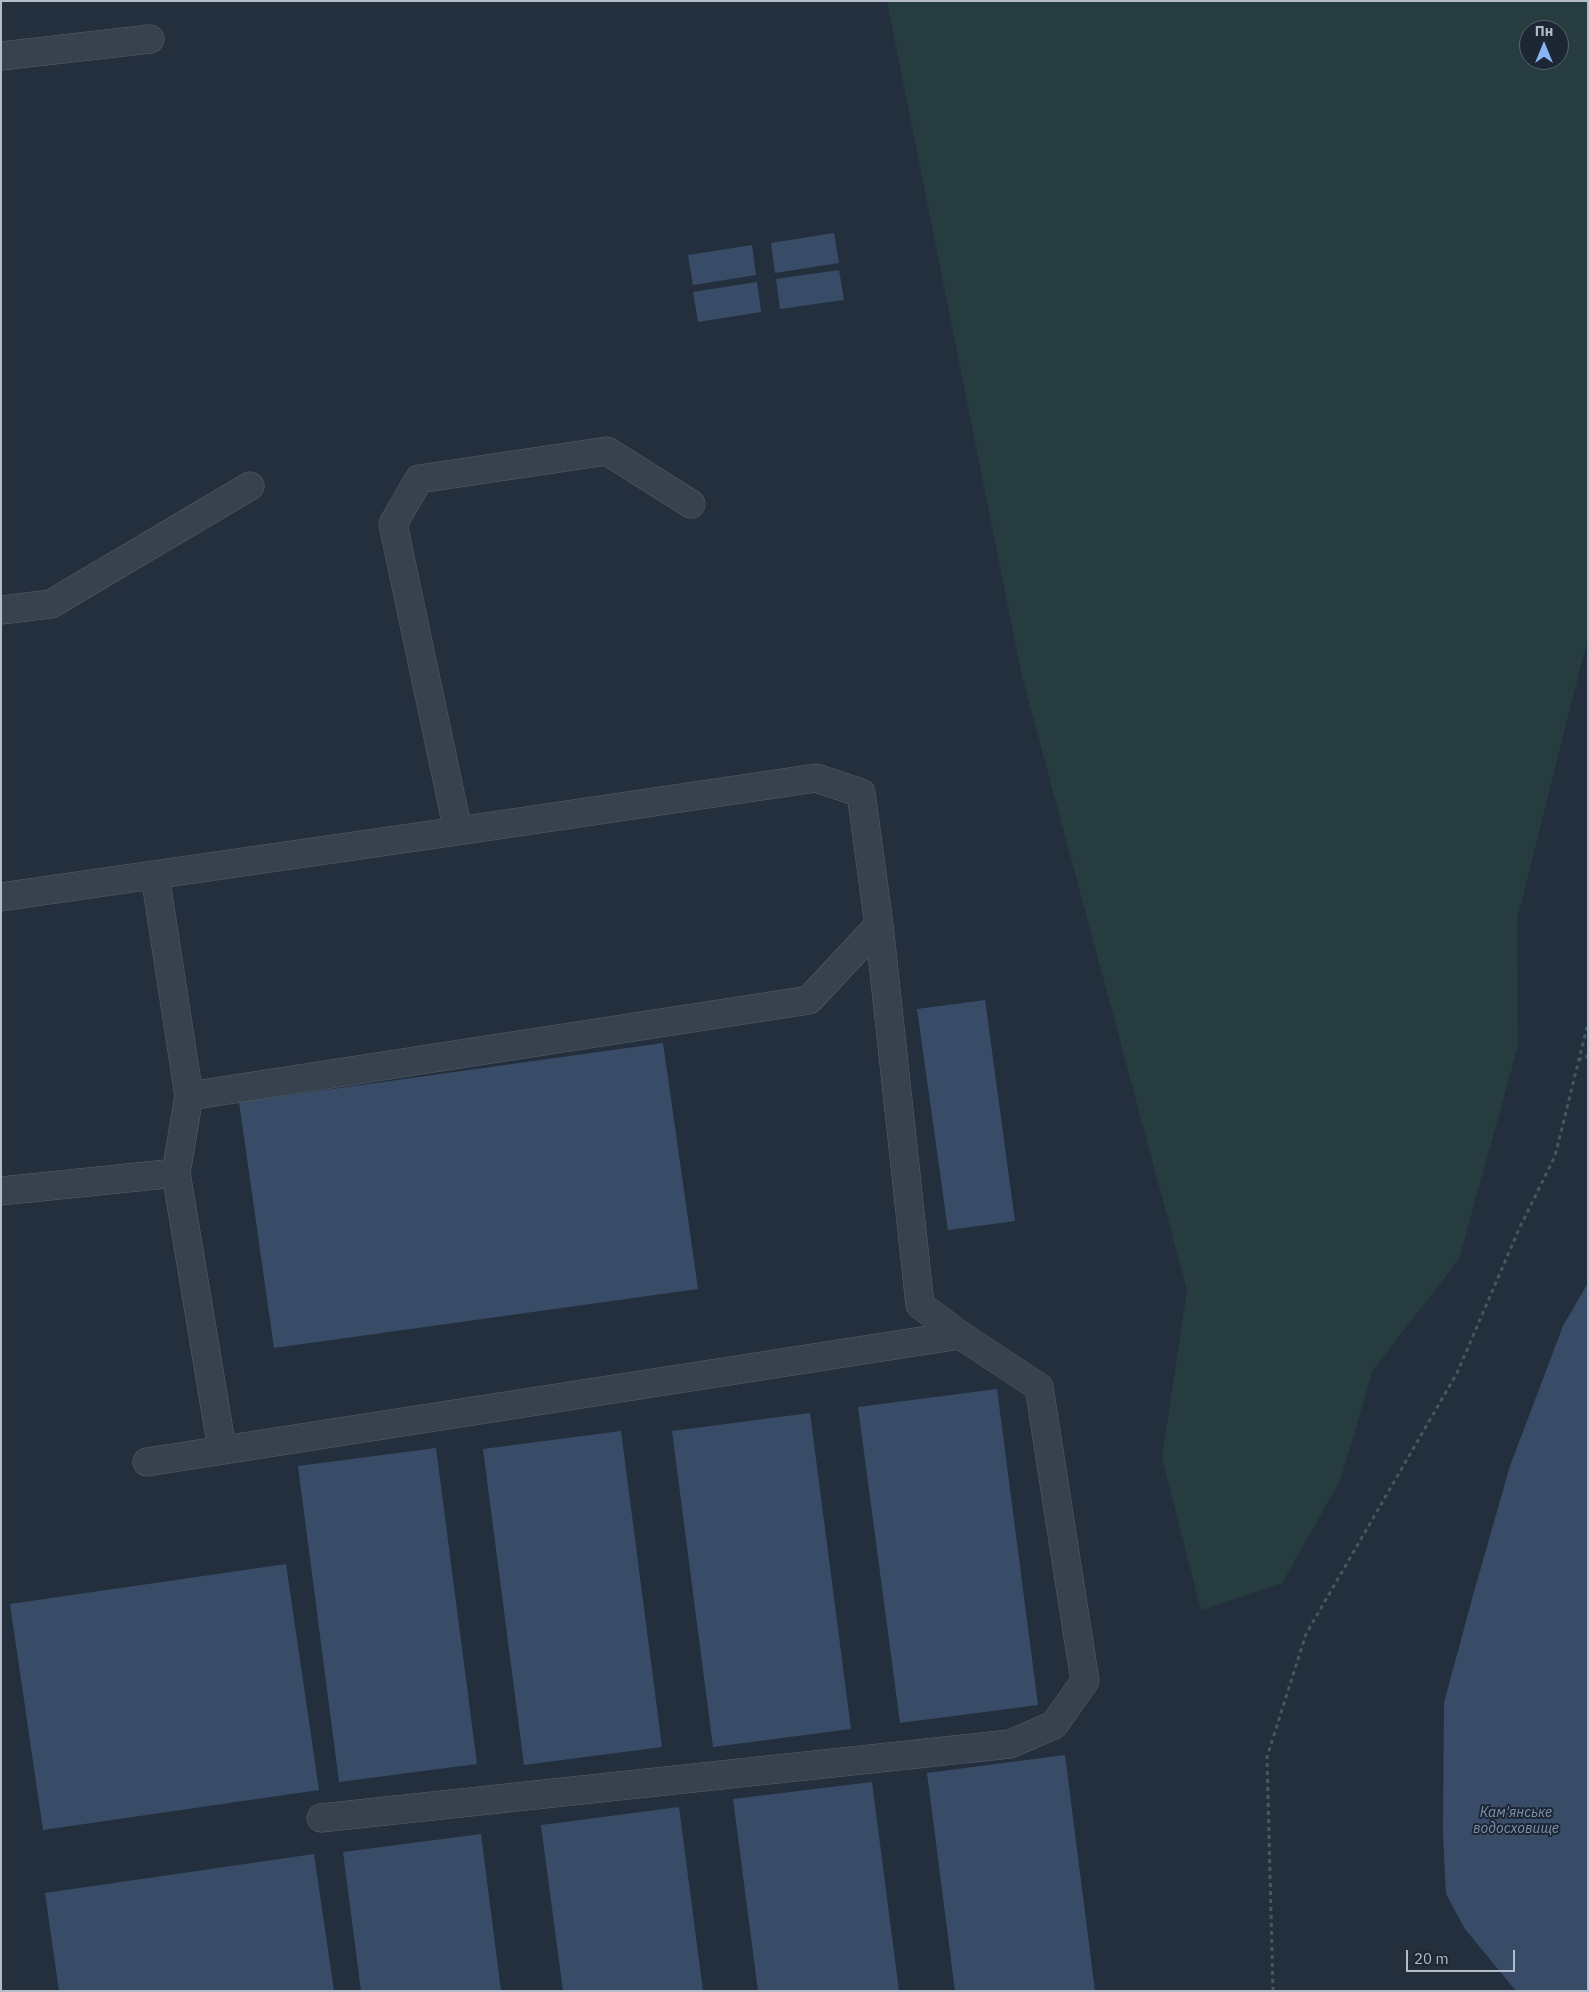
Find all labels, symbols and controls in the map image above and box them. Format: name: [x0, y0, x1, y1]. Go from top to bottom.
north arrow: [1519, 20, 1569, 70]
text: Пн: [1535, 22, 1553, 40]
water label: Кам'янське водосховище: [1473, 1805, 1559, 1838]
scale bar: [1409, 1940, 1518, 1972]
text: 20 m: [1414, 1949, 1449, 1968]

